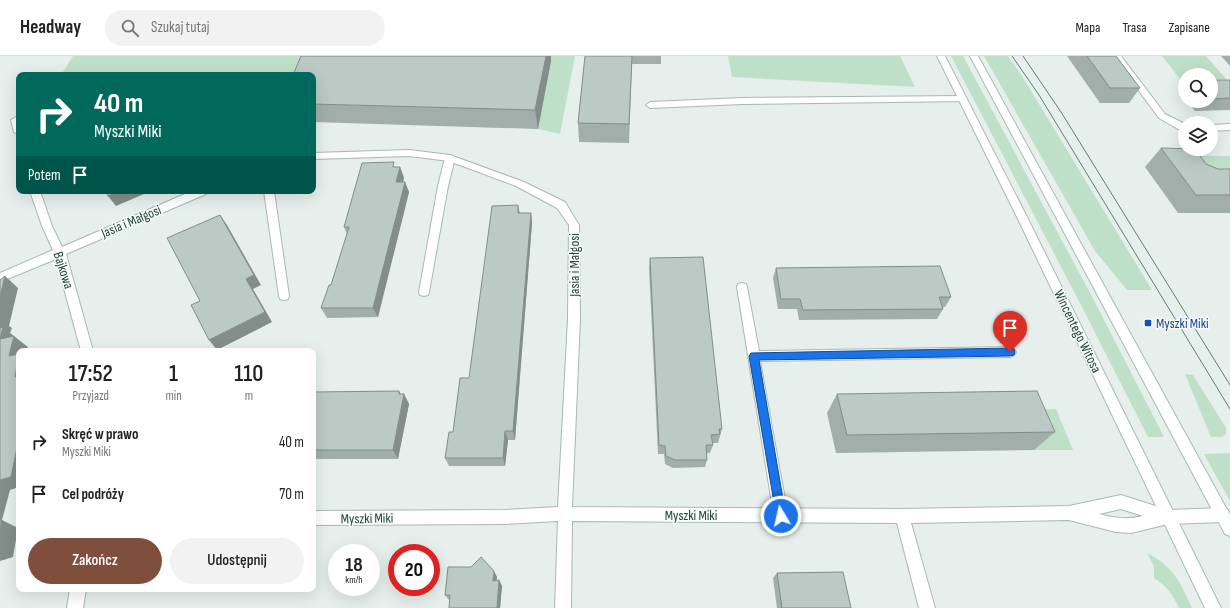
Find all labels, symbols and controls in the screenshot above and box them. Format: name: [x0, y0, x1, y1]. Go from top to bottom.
search box: [105, 10, 385, 46]
text: Headway: [20, 16, 81, 39]
icon: search: [119, 17, 141, 39]
text: Szukaj tutaj: [151, 18, 209, 37]
text: Mapa: [1075, 19, 1100, 36]
text: Trasa: [1122, 19, 1147, 36]
text: Zapisane: [1169, 19, 1210, 36]
map controls: [1178, 68, 1218, 156]
button: search: [1178, 68, 1218, 108]
text: 40 m: [94, 87, 143, 120]
icon: right: [28, 88, 80, 140]
button: layers: [1178, 116, 1218, 156]
text: Myszki Miki: [94, 121, 162, 142]
icon: arrive: [69, 164, 91, 186]
text: Potem: [28, 166, 61, 185]
street label: Jasia i Małgosi: [98, 201, 164, 242]
street label: Jasia i Małgosi: [566, 233, 583, 298]
street label: Bajkowa: [50, 249, 77, 291]
street label: Wincentego Witosa: [1050, 287, 1105, 376]
pin: [993, 311, 1027, 352]
place label: Myszki Miki: [1156, 315, 1209, 332]
icon: arrive: [999, 317, 1021, 339]
marker: Myszki Miki: [1143, 318, 1153, 328]
text: 17:52: [69, 359, 113, 388]
text: 1: [169, 359, 178, 388]
text: 110: [234, 359, 263, 388]
text: Przyjazd: [73, 388, 109, 404]
text: min: [165, 388, 182, 404]
text: m: [245, 388, 253, 404]
text: Skręć w prawo: [62, 425, 139, 444]
icon: right: [28, 431, 50, 453]
text: 40 m: [279, 433, 304, 452]
text: Myszki Miki: [62, 444, 111, 460]
icon: arrive: [28, 483, 50, 505]
text: Cel podróży: [62, 485, 124, 504]
text: 70 m: [279, 485, 304, 504]
position arrow: [760, 495, 802, 537]
street label: Myszki Miki: [665, 507, 717, 524]
street label: Myszki Miki: [341, 510, 393, 527]
button: Zakończ: [28, 538, 162, 584]
button: Udostępnij: [170, 538, 304, 584]
speed limit sign: 20: [388, 544, 440, 596]
text: 18: [345, 553, 363, 577]
text: km/h: [345, 574, 363, 586]

